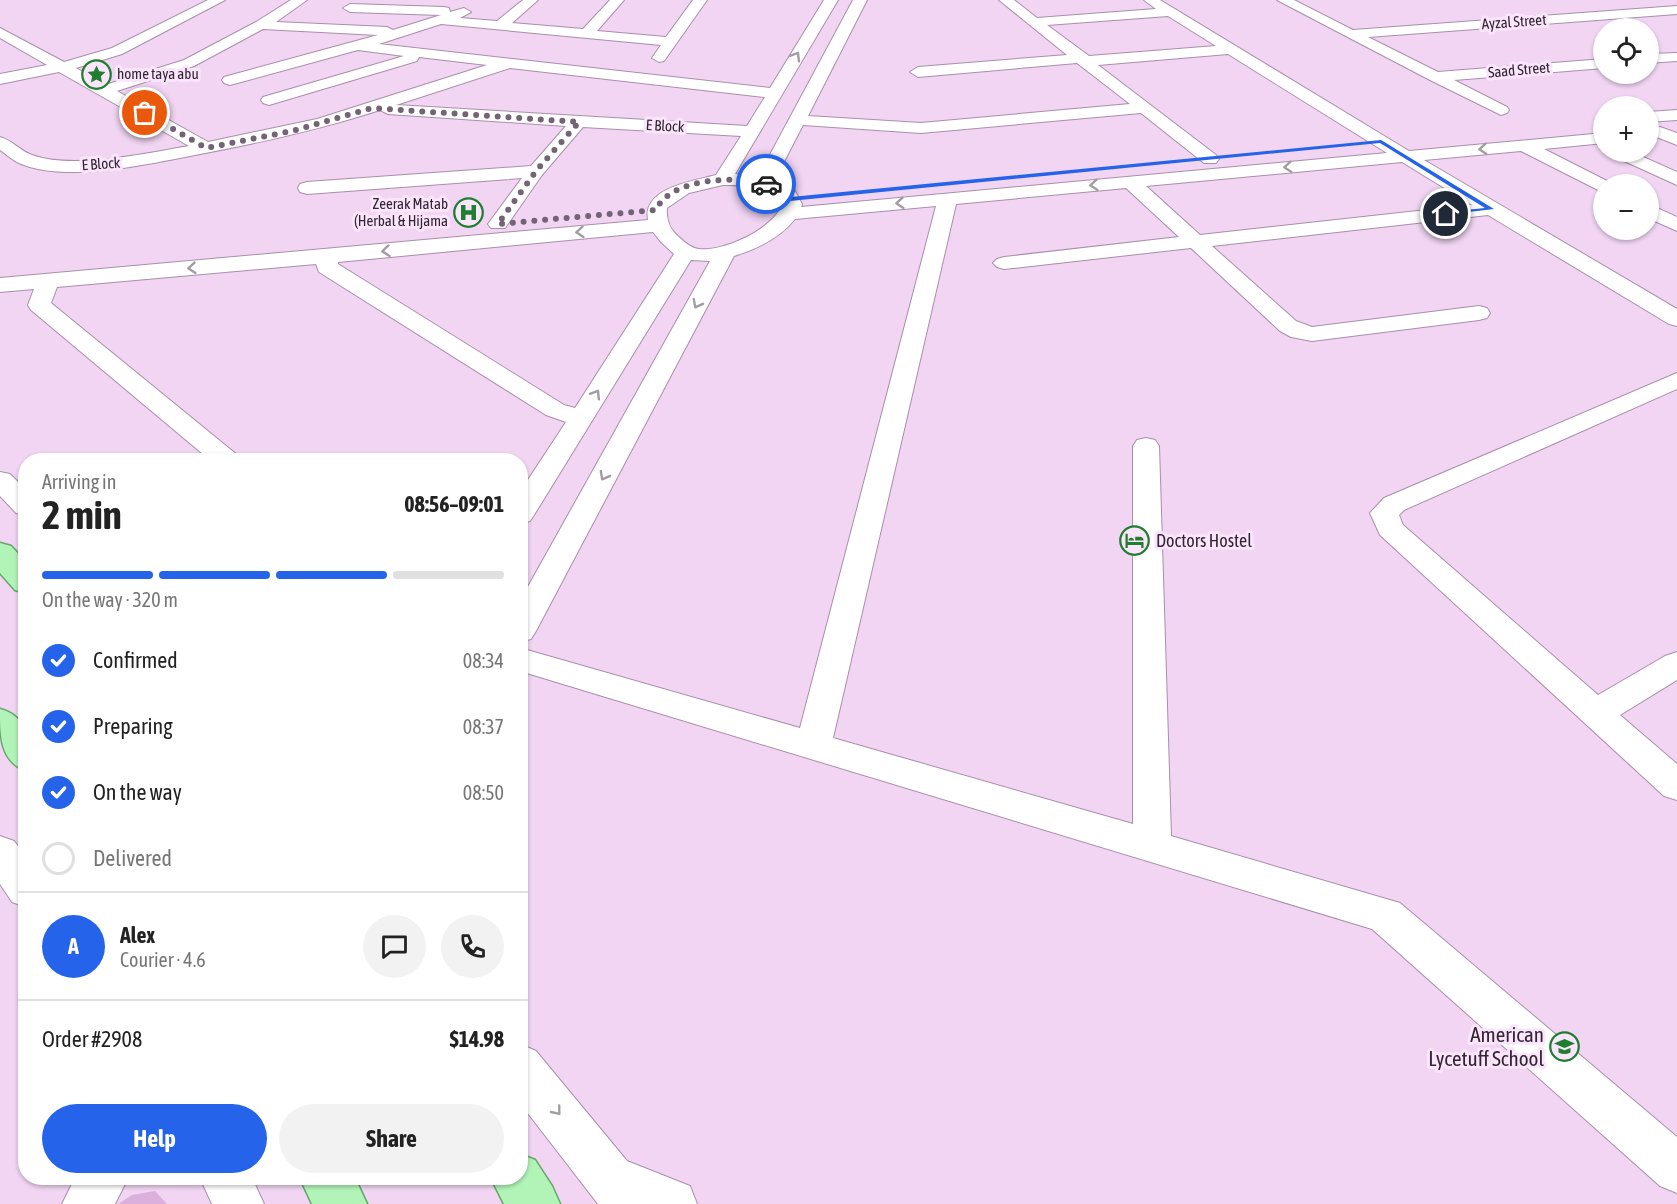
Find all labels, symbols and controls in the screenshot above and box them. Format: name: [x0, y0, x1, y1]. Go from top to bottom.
street label: Ayzal Street: [1481, 11, 1547, 32]
map controls: [1593, 18, 1659, 240]
button: locate: [1593, 18, 1659, 84]
one-way arrow: [789, 52, 801, 62]
place icon: home taya abu: [80, 58, 112, 90]
street label: Saad Street: [1487, 58, 1551, 81]
place label: home taya abu: [117, 65, 199, 82]
pin: [119, 87, 170, 138]
icon: bag: [128, 96, 161, 129]
button: +: [1593, 96, 1659, 162]
street label: E Block: [645, 116, 685, 135]
one-way arrow: [1478, 142, 1487, 155]
street label: E Block: [81, 154, 121, 173]
courier: [736, 154, 796, 214]
one-way arrow: [1284, 160, 1293, 173]
icon: car: [750, 168, 783, 201]
button: −: [1593, 174, 1659, 240]
one-way arrow: [1090, 178, 1099, 191]
pin: [1420, 188, 1471, 239]
place label: Zeerak Matab (Herbal & Hijama: [354, 195, 448, 229]
one-way arrow: [895, 196, 905, 209]
hospital icon: Zeerak Matab (Herbal & Hijama: [453, 197, 485, 229]
icon: home: [1429, 197, 1462, 230]
one-way arrow: [575, 225, 584, 238]
one-way arrow: [381, 244, 390, 257]
one-way arrow: [187, 261, 196, 274]
one-way arrow: [693, 298, 704, 308]
one-way arrow: [589, 390, 600, 401]
one-way arrow: [600, 469, 611, 480]
text: Arriving in: [42, 470, 116, 493]
text: 08:56–09:01: [404, 491, 504, 517]
text: 2 min: [42, 493, 122, 537]
hotel icon: Doctors Hostel: [1119, 525, 1151, 557]
place label: Doctors Hostel: [1156, 530, 1252, 551]
text: On the way · 320 m: [42, 588, 178, 611]
icon: check: [42, 644, 75, 677]
text: Confirmed: [93, 647, 178, 673]
text: 08:34: [463, 649, 504, 672]
icon: check: [42, 710, 75, 743]
text: Preparing: [93, 713, 173, 739]
text: 08:37: [463, 715, 504, 738]
icon: check: [42, 776, 75, 809]
text: On the way: [93, 779, 182, 805]
text: 08:50: [463, 781, 504, 804]
text: Delivered: [93, 845, 172, 871]
button: chat: [363, 915, 426, 978]
button: phone: [441, 915, 504, 978]
text: Alex: [120, 922, 155, 948]
text: A: [68, 933, 79, 959]
text: Courier · 4.6: [120, 948, 206, 971]
place label: American Lycetuff School: [1428, 1022, 1544, 1070]
text: Order #2908: [42, 1026, 142, 1052]
text: $14.98: [449, 1026, 504, 1052]
school or university icon: American Lycetuff School: [1549, 1031, 1581, 1063]
button: Help: [42, 1104, 267, 1173]
button: Share: [279, 1104, 504, 1173]
one-way arrow: [549, 1105, 560, 1116]

